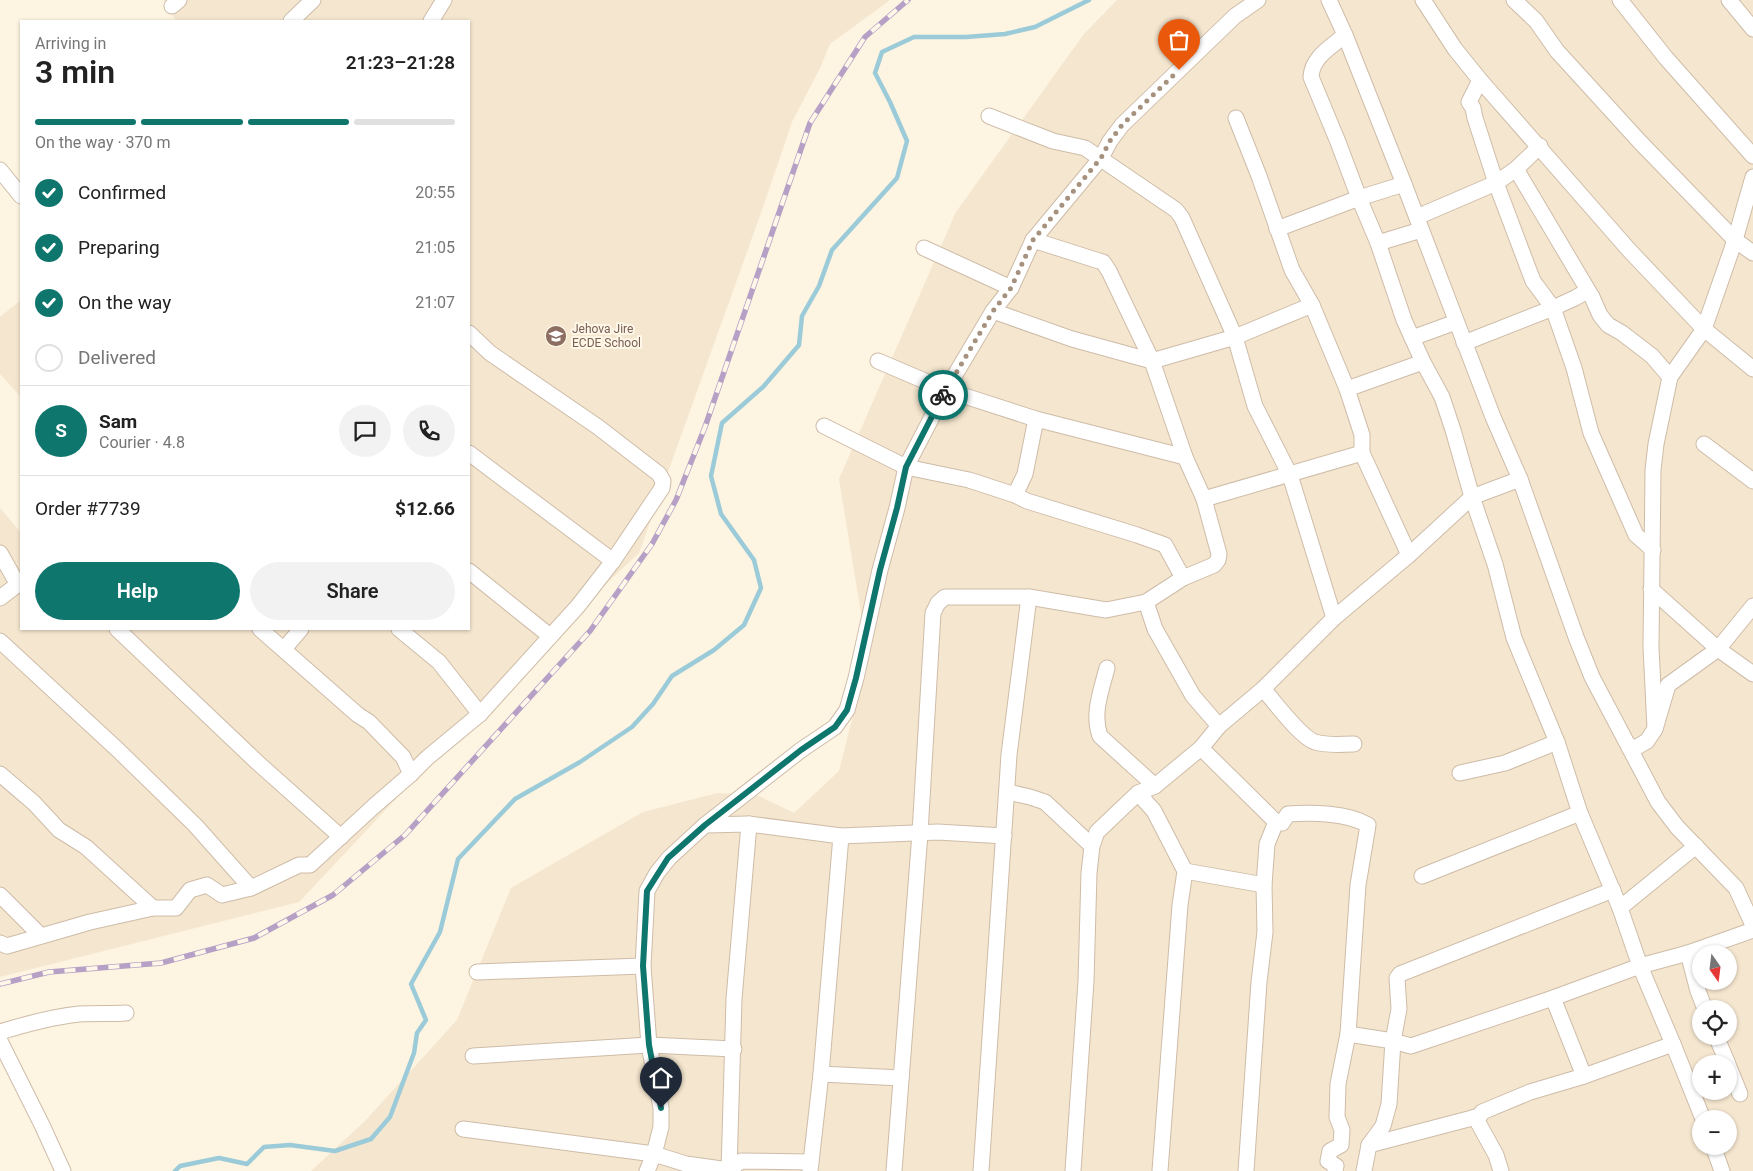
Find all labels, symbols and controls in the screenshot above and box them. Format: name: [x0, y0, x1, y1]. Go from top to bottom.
pin: [1158, 19, 1200, 70]
icon: bag: [1165, 26, 1193, 54]
text: Arriving in: [35, 34, 106, 53]
text: 21:23–21:28: [346, 51, 455, 74]
text: 3 min: [35, 53, 115, 91]
text: On the way · 370 m: [35, 133, 171, 152]
icon: check: [35, 179, 63, 207]
text: Confirmed: [78, 181, 166, 204]
text: 20:55: [415, 183, 455, 202]
icon: check: [35, 234, 63, 262]
text: Preparing: [78, 236, 160, 259]
text: 21:05: [415, 238, 455, 257]
icon: check: [35, 289, 63, 317]
text: On the way: [78, 291, 171, 314]
text: 21:07: [415, 293, 455, 312]
place label: Jehova Jire ECDE School: [572, 322, 641, 350]
school or university icon: Jehova Jire ECDE School: [544, 324, 568, 348]
text: Delivered: [78, 346, 156, 369]
courier: [918, 370, 968, 420]
icon: bike: [929, 381, 957, 409]
button: chat: [339, 405, 391, 457]
button: phone: [403, 405, 455, 457]
text: Sam: [99, 410, 137, 433]
text: S: [55, 419, 67, 442]
text: Courier · 4.8: [99, 433, 185, 452]
text: Order #7739: [35, 497, 141, 520]
text: $12.66: [395, 497, 455, 520]
button: Help: [35, 562, 240, 620]
button: Share: [250, 562, 455, 620]
north arrow: [1692, 945, 1738, 990]
map controls: [1692, 945, 1737, 1155]
button: locate: [1692, 1000, 1737, 1045]
button: +: [1692, 1055, 1737, 1100]
pin: [640, 1057, 682, 1108]
icon: home: [647, 1064, 675, 1092]
button: −: [1692, 1110, 1737, 1155]

